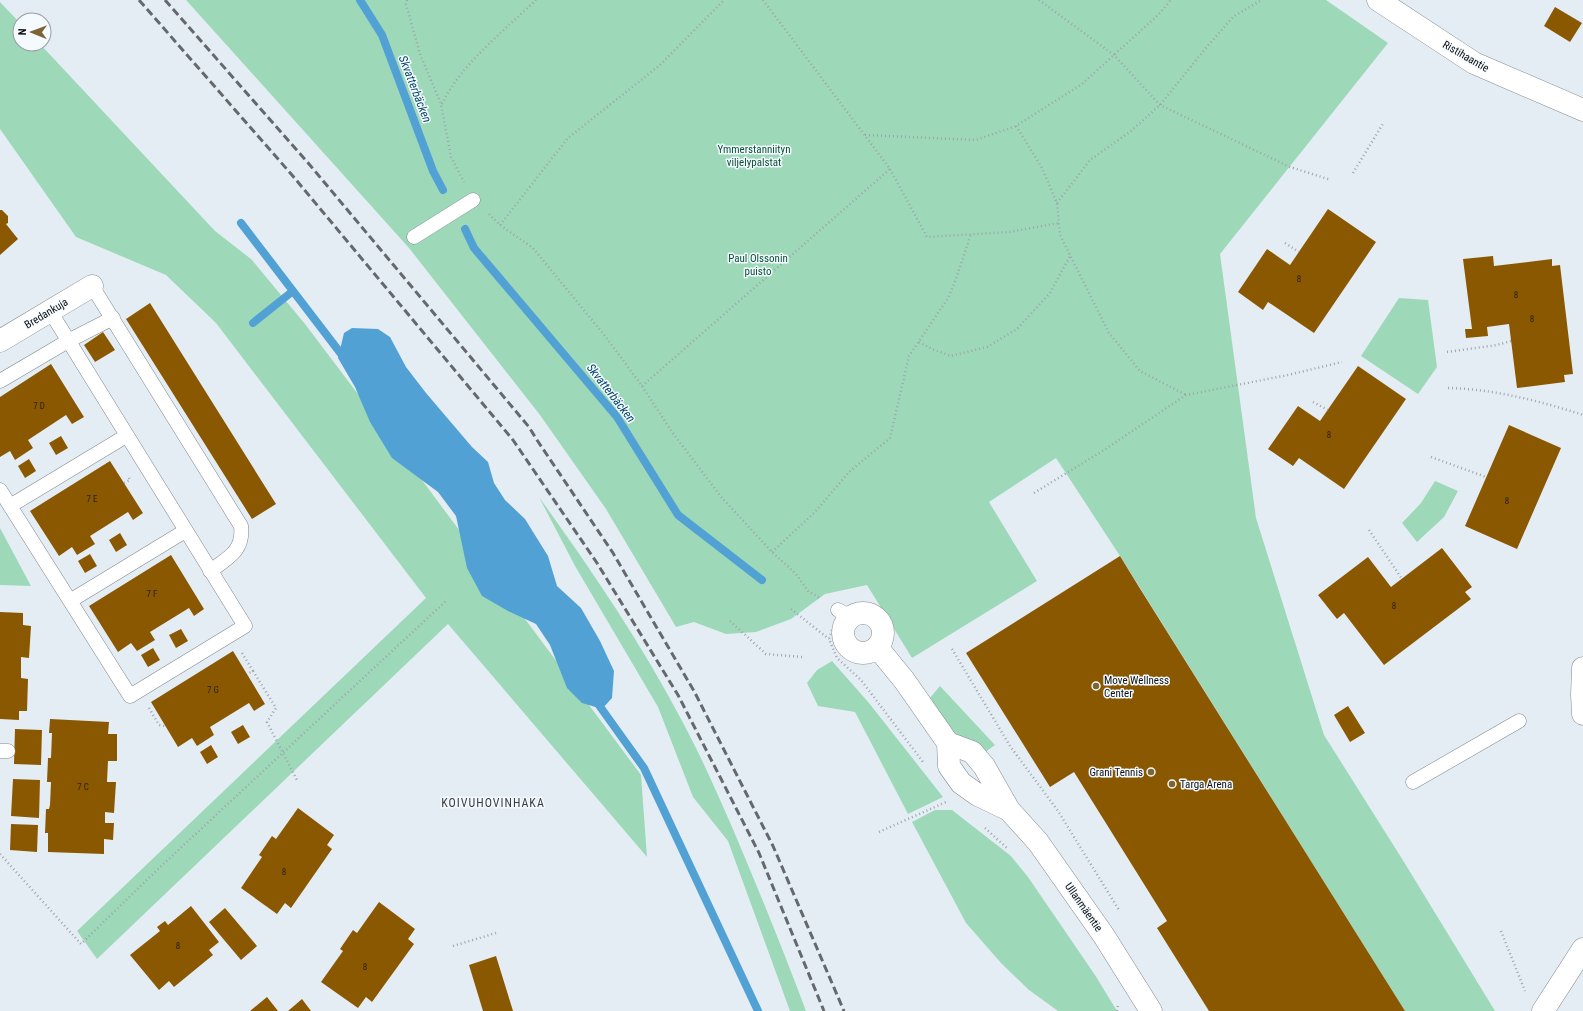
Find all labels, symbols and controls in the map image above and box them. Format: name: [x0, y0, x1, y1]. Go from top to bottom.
north arrow: [12, 12, 52, 52]
text: N: [16, 28, 29, 35]
street label: Ristihaantie: [1440, 38, 1491, 75]
water label: Skvatterbäcken: [396, 54, 434, 125]
park label: Ymmerstanniityn viljelypalstat: [717, 143, 791, 169]
park label: Paul Olssonin puisto: [728, 252, 788, 278]
house number: 8: [1297, 274, 1301, 284]
house number: 8: [1514, 290, 1518, 300]
street label: Bredankuja: [22, 295, 70, 331]
house number: 8: [1530, 314, 1534, 324]
water label: Skvatterbäcken: [584, 361, 638, 425]
house number: 7 D: [33, 401, 45, 411]
house number: 8: [1327, 430, 1331, 440]
house number: 7 E: [87, 494, 98, 504]
house number: 8: [1505, 496, 1509, 506]
house number: 7 F: [147, 589, 158, 599]
house number: 8: [1392, 601, 1396, 611]
place label: Move Wellness Center: [1104, 674, 1169, 700]
marker: Move Wellness Center: [1091, 681, 1101, 691]
house number: 7 G: [207, 685, 219, 695]
place label: Grani Tennis: [1089, 766, 1143, 779]
marker: Grani Tennis: [1146, 767, 1156, 777]
place label: Targa Arena: [1180, 778, 1232, 791]
marker: Targa Arena: [1167, 779, 1177, 789]
house number: 7 C: [77, 782, 89, 792]
district label: KOIVUHOVINHAKA: [441, 796, 545, 810]
house number: 8: [282, 867, 286, 877]
street label: Ullanmäentie: [1062, 880, 1105, 934]
house number: 8: [176, 941, 180, 951]
house number: 8: [363, 962, 367, 972]

